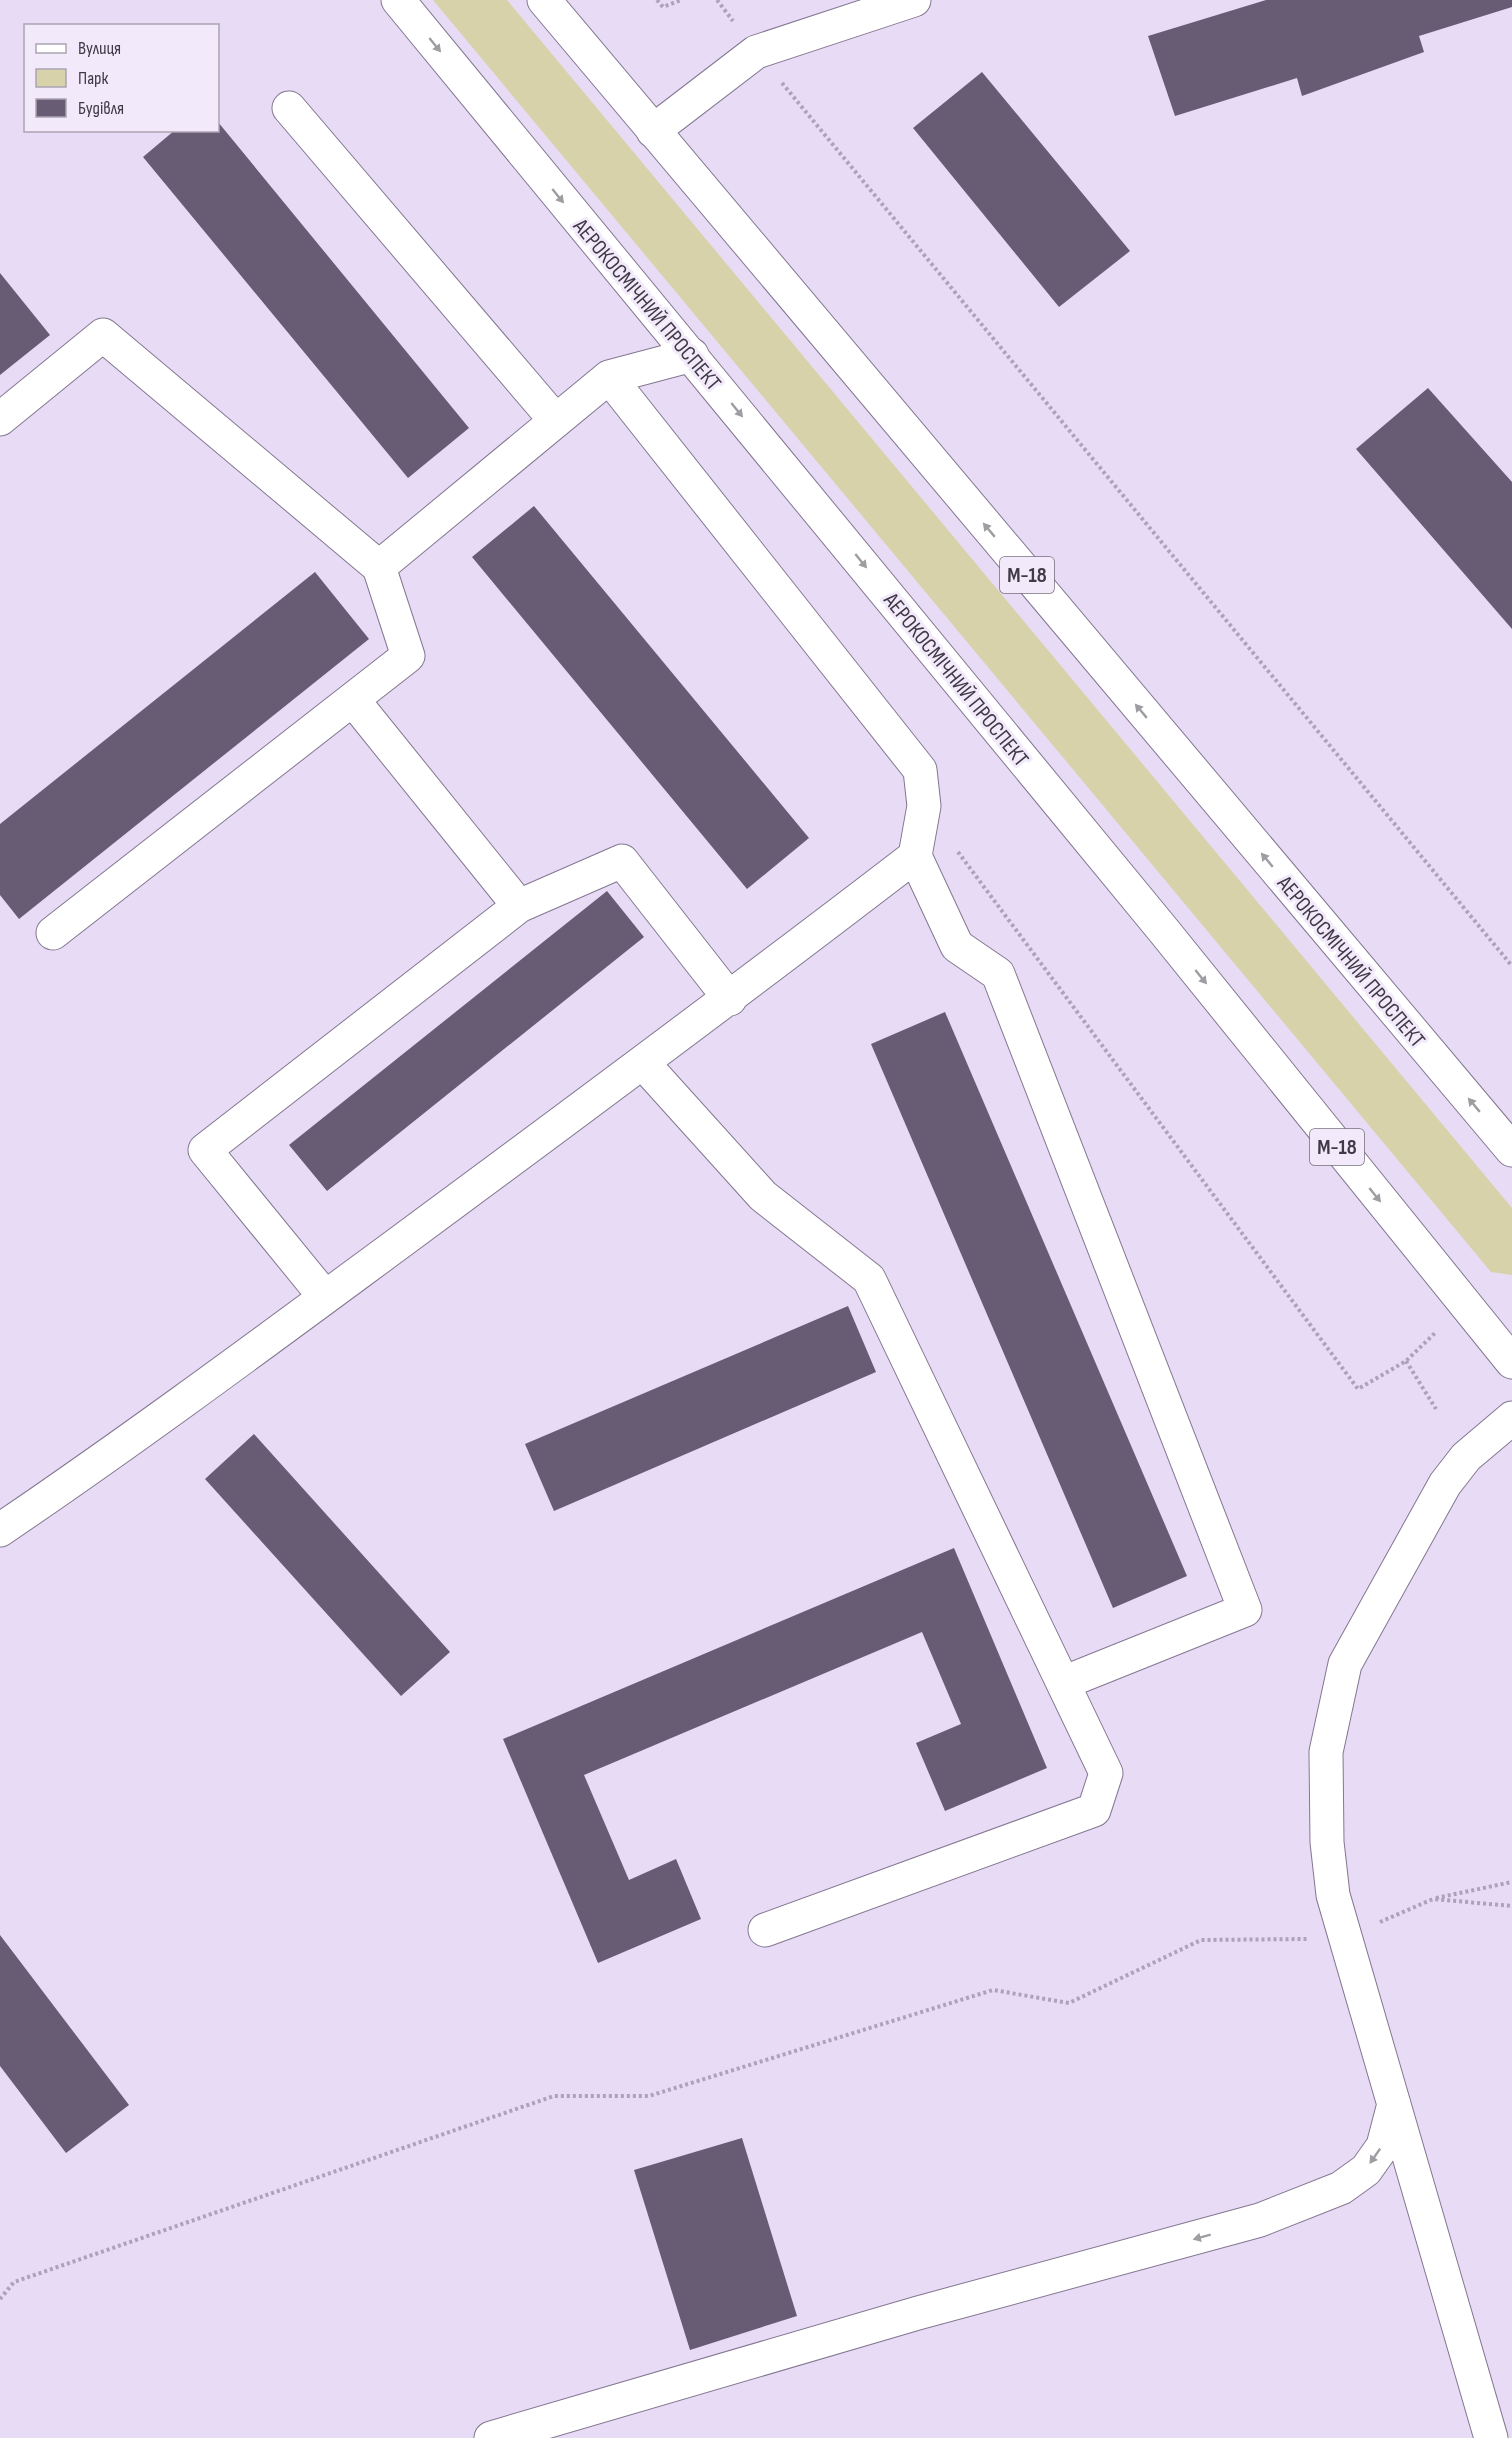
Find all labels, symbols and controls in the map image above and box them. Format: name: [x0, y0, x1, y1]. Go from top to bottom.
legend: [24, 24, 219, 132]
one-way arrow: [428, 37, 441, 53]
text: Вулиця: [78, 38, 121, 59]
text: Парк: [78, 68, 109, 89]
text: Будівля: [78, 98, 124, 119]
one-way arrow: [552, 188, 565, 204]
street label: АЕРОКОСМІЧНИЙ ПРОСПЕКТ: [567, 213, 727, 396]
one-way arrow: [730, 403, 743, 418]
one-way arrow: [982, 522, 995, 538]
one-way arrow: [854, 553, 867, 569]
road number: М-18: [1000, 557, 1054, 593]
street label: АЕРОКОСМІЧНИЙ ПРОСПЕКТ: [877, 587, 1034, 772]
one-way arrow: [1135, 703, 1148, 719]
one-way arrow: [1261, 853, 1274, 868]
street label: АЕРОКОСМІЧНИЙ ПРОСПЕКТ: [1271, 870, 1431, 1053]
one-way arrow: [1194, 969, 1207, 985]
one-way arrow: [1468, 1098, 1481, 1113]
road number: М-18: [1310, 1129, 1364, 1165]
one-way arrow: [1369, 1187, 1382, 1203]
one-way arrow: [1369, 2148, 1381, 2164]
one-way arrow: [1193, 2233, 1211, 2242]

